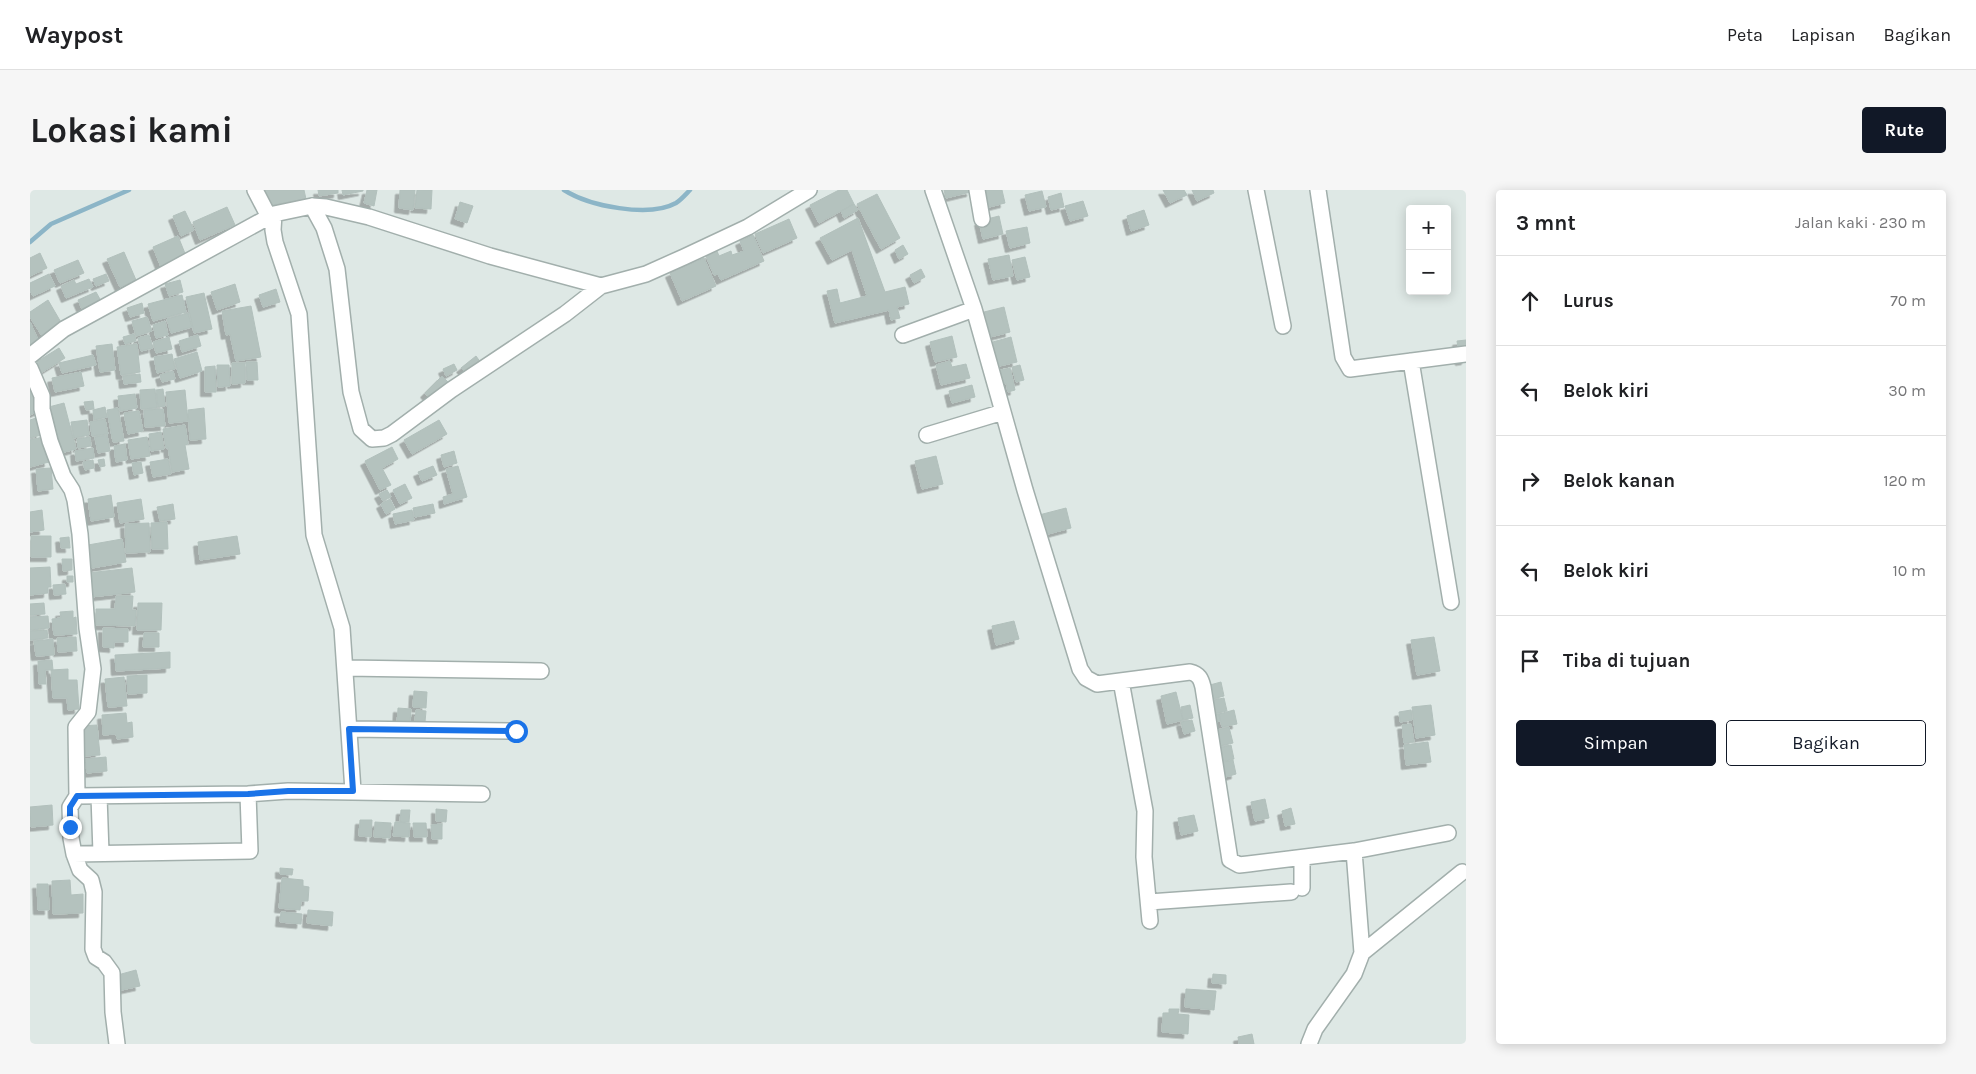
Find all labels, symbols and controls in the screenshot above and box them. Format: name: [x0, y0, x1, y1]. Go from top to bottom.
text: Waypost: [25, 21, 123, 49]
text: Peta: [1727, 24, 1763, 46]
text: Lapisan: [1791, 24, 1855, 46]
text: Bagikan: [1883, 24, 1951, 46]
button: Rute: [1862, 107, 1946, 153]
text: Lokasi kami: [30, 110, 233, 151]
map controls: [1406, 205, 1451, 295]
button: +: [1406, 205, 1451, 250]
text: 3 mnt: [1516, 211, 1576, 235]
text: Jalan kaki · 230 m: [1795, 213, 1926, 232]
button: −: [1406, 250, 1451, 295]
icon: ahead: [1516, 287, 1544, 315]
text: Lurus: [1563, 290, 1614, 312]
text: 70 m: [1890, 291, 1926, 310]
icon: left: [1516, 377, 1544, 405]
text: Belok kiri: [1563, 380, 1649, 402]
text: 30 m: [1888, 381, 1926, 400]
icon: right: [1516, 467, 1544, 495]
text: Belok kanan: [1563, 470, 1675, 492]
text: 120 m: [1883, 471, 1926, 490]
icon: left: [1516, 557, 1544, 585]
text: Belok kiri: [1563, 560, 1649, 582]
text: 10 m: [1892, 561, 1926, 580]
icon: arrive: [1516, 647, 1544, 675]
text: Tiba di tujuan: [1563, 650, 1690, 672]
route start: [505, 720, 528, 743]
button: Simpan: [1516, 720, 1716, 766]
button: Bagikan: [1726, 720, 1926, 766]
route end: [59, 816, 82, 839]

